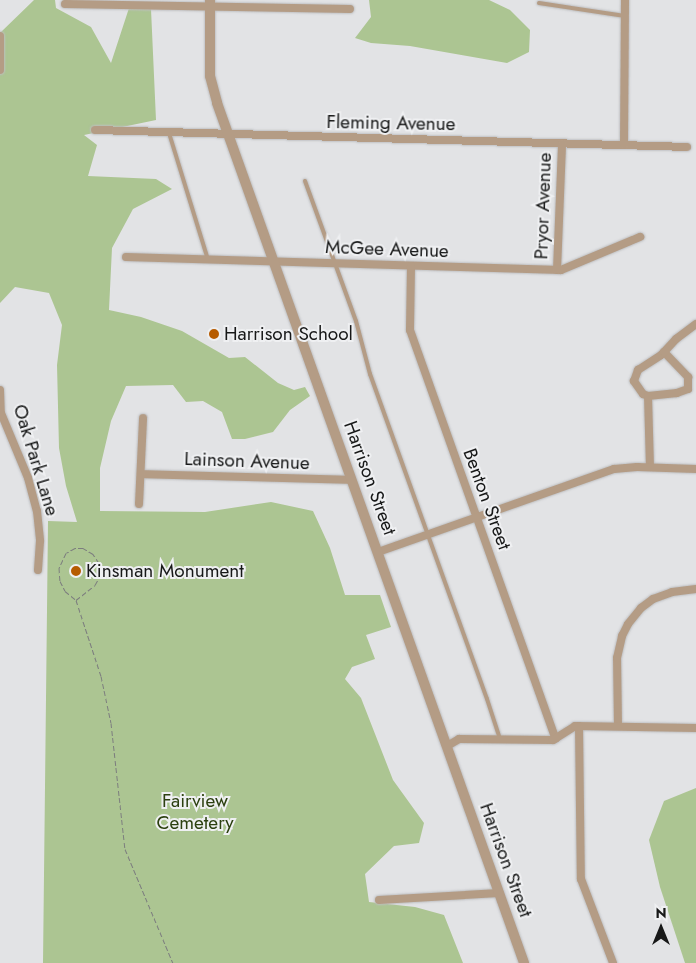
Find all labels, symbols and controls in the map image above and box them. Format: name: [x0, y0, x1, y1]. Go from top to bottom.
street label: Fleming Avenue: [326, 110, 456, 136]
street label: Pryor Avenue: [530, 152, 556, 260]
street label: McGee Avenue: [325, 235, 449, 263]
place label: Harrison School: [224, 323, 353, 345]
marker: Harrison School: [208, 328, 220, 340]
street label: Oak Park Lane: [8, 402, 64, 518]
street label: Harrison Street: [339, 418, 401, 538]
street label: Benton Street: [458, 445, 516, 553]
street label: Lainson Avenue: [184, 447, 310, 475]
place label: Kinsman Monument: [86, 560, 244, 582]
marker: Kinsman Monument: [70, 565, 82, 577]
park label: Fairview Cemetery: [156, 790, 234, 834]
street label: Harrison Street: [475, 800, 537, 920]
north arrow: [636, 903, 686, 953]
text: N: [655, 903, 667, 923]

